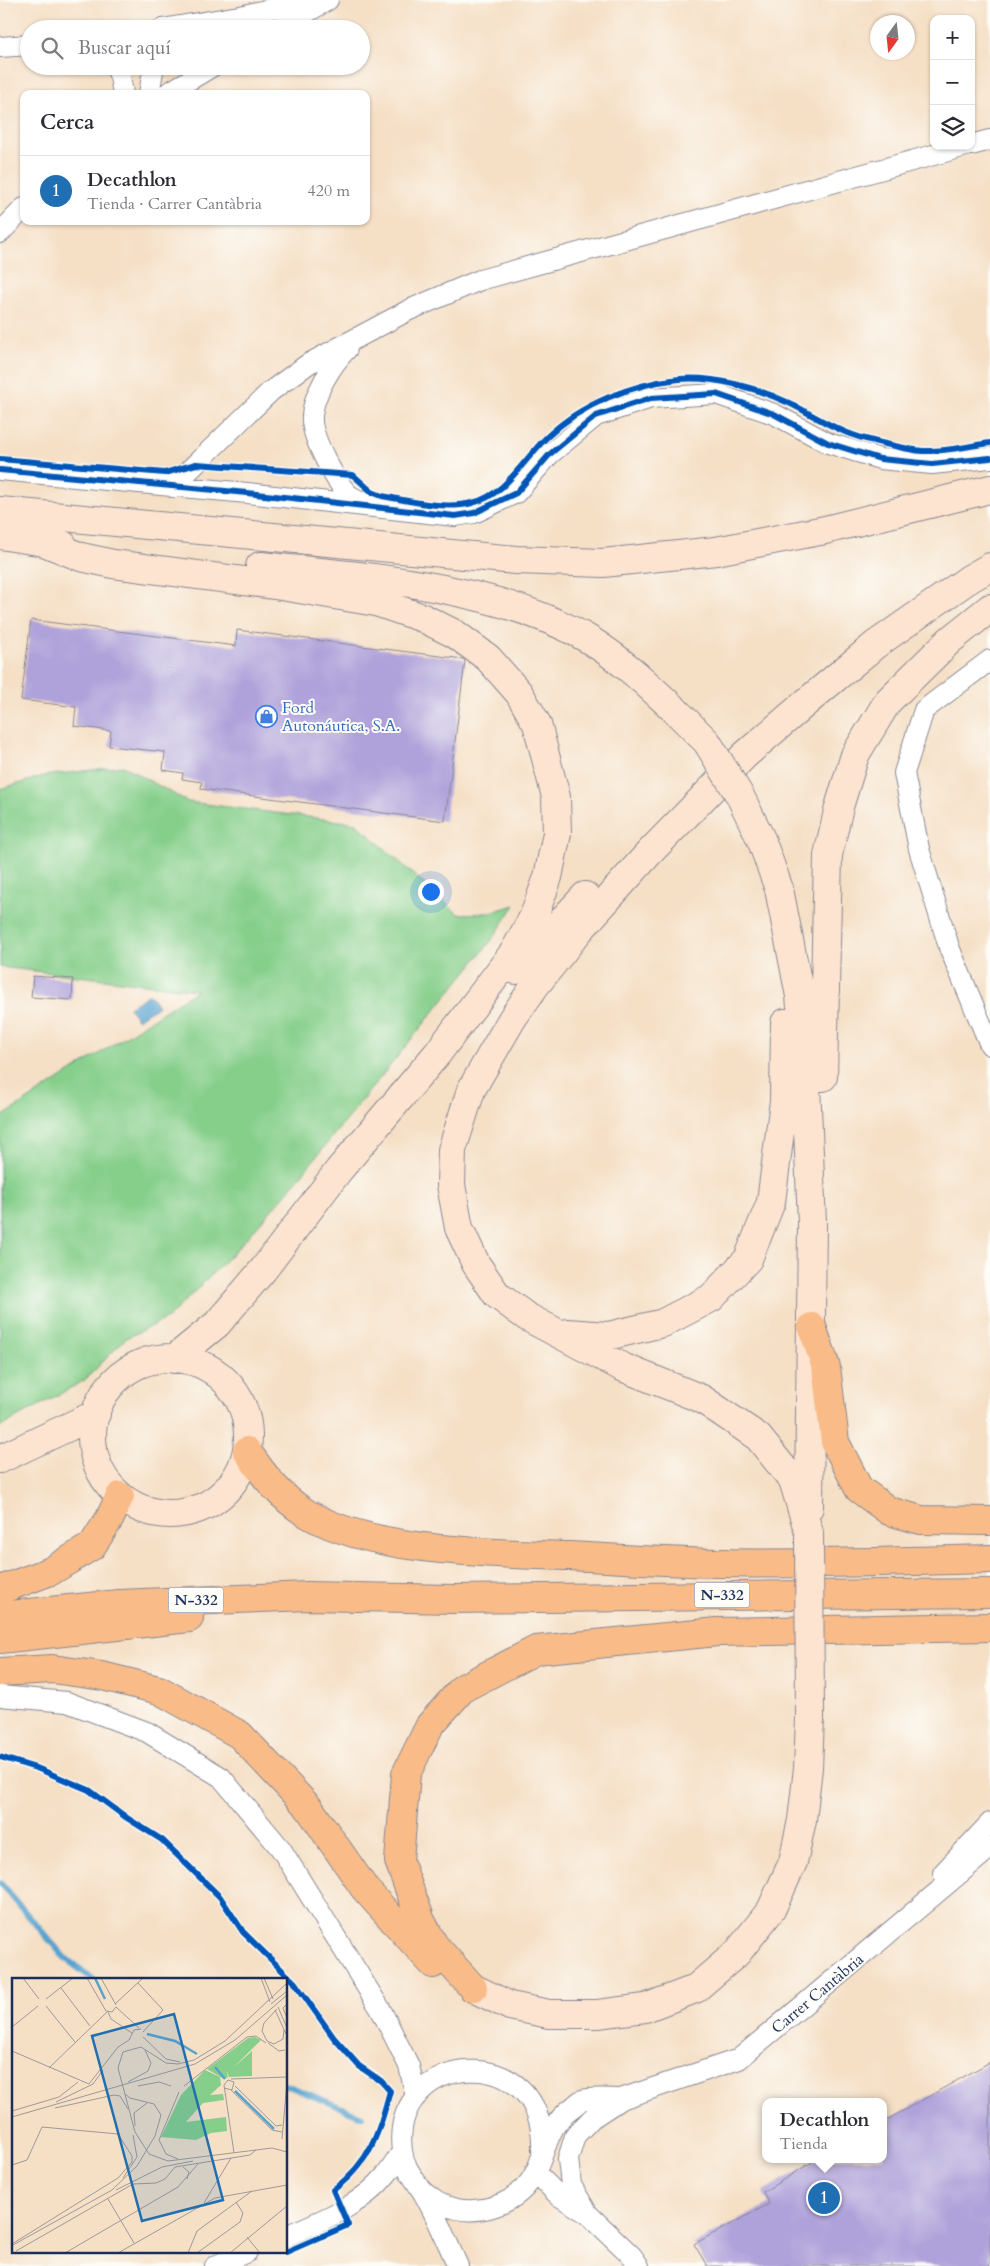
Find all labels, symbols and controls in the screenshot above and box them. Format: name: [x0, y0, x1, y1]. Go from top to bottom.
north arrow: [870, 15, 915, 60]
map controls: [930, 15, 975, 150]
button: +: [930, 15, 975, 60]
search box: [20, 20, 370, 75]
icon: search: [38, 34, 66, 62]
text: Buscar aquí: [78, 35, 171, 61]
button: −: [930, 60, 975, 105]
button: layers: [930, 105, 975, 150]
text: Cerca: [40, 108, 94, 137]
text: Decathlon: [87, 167, 177, 193]
text: 1: [52, 180, 60, 202]
text: 420 m: [308, 180, 350, 202]
text: Tienda · Carrer Cantàbria: [87, 193, 262, 215]
place label: Ford Autonáutica, S.A.: [282, 697, 400, 737]
shop icon: Ford Autonáutica, S.A.: [254, 704, 278, 728]
your location: [418, 879, 444, 905]
road number: N-332: [694, 1582, 750, 1608]
road number: N-332: [168, 1588, 224, 1612]
street label: Carrer Cantàbria: [767, 1949, 869, 2039]
inset map: [12, 1978, 288, 2254]
popup: [762, 2098, 887, 2163]
text: Decathlon: [780, 2107, 869, 2133]
text: Tienda: [780, 2133, 828, 2155]
pin: 1: [808, 2179, 840, 2217]

